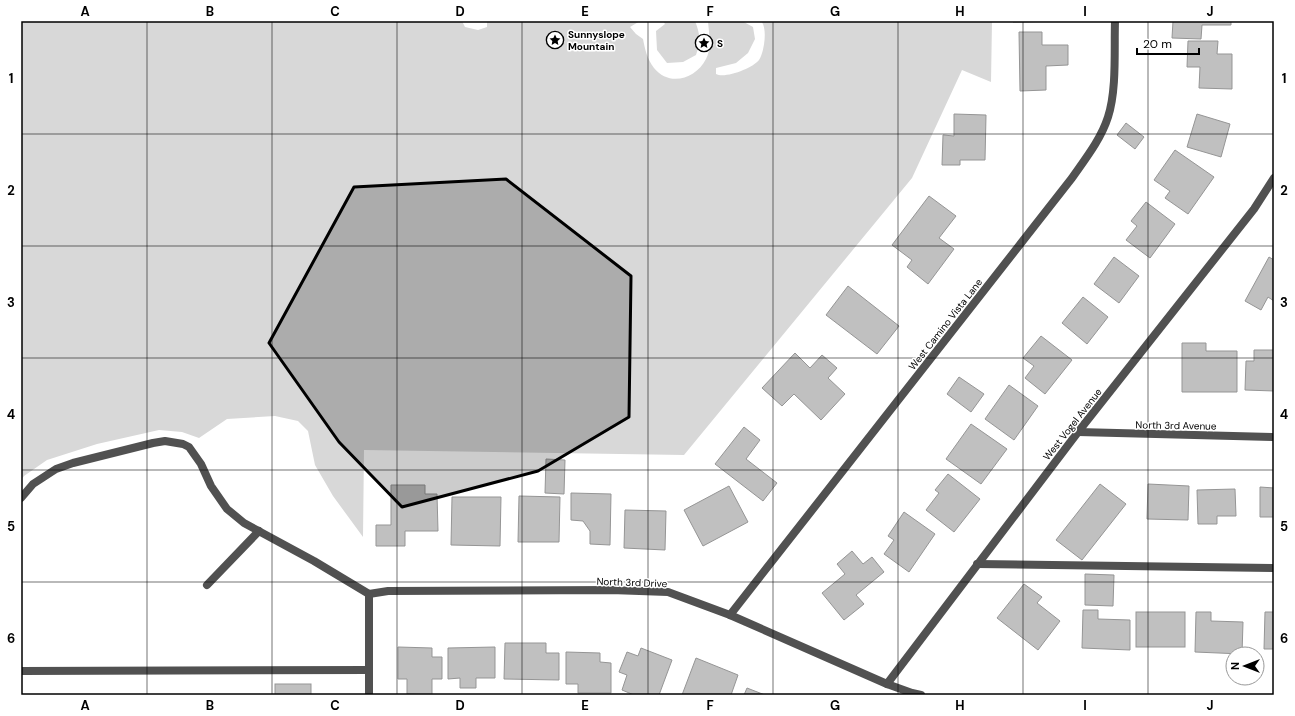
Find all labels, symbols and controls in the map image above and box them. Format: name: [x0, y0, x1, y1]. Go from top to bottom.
text: A: [80, 3, 90, 20]
text: B: [206, 3, 214, 20]
text: C: [330, 3, 340, 20]
text: D: [455, 3, 465, 20]
text: E: [581, 3, 589, 20]
text: F: [706, 3, 714, 20]
text: G: [830, 3, 840, 20]
text: H: [955, 3, 965, 20]
text: I: [1083, 3, 1087, 20]
text: J: [1206, 3, 1214, 20]
place label: Sunnyslope Mountain: [568, 28, 625, 53]
place icon: Sunnyslope Mountain: [545, 30, 565, 50]
scale bar: [1137, 30, 1199, 56]
place icon: S: [694, 33, 714, 53]
text: 20 m: [1143, 36, 1172, 52]
place label: S: [717, 37, 723, 50]
text: 1: [9, 70, 13, 87]
text: 1: [1282, 70, 1286, 87]
text: 2: [7, 182, 15, 199]
text: 2: [1280, 182, 1288, 199]
street label: West Camino Vista Lane: [906, 276, 985, 373]
text: 3: [7, 294, 15, 311]
text: 3: [1280, 294, 1288, 311]
street label: West Vogel Avenue: [1040, 385, 1105, 463]
text: 4: [7, 406, 15, 423]
text: 4: [1280, 406, 1288, 423]
street label: North 3rd Avenue: [1135, 418, 1217, 433]
text: 5: [7, 518, 15, 535]
text: 5: [1280, 518, 1288, 535]
street label: North 3rd Drive: [596, 575, 668, 590]
text: 6: [7, 630, 15, 647]
text: 6: [1280, 630, 1288, 647]
north arrow: [1225, 646, 1265, 686]
text: N: [1228, 662, 1242, 670]
text: A: [80, 697, 90, 714]
text: B: [206, 697, 214, 714]
text: C: [330, 697, 340, 714]
text: D: [455, 697, 465, 714]
text: E: [581, 697, 589, 714]
text: F: [706, 697, 714, 714]
text: G: [830, 697, 840, 714]
text: H: [955, 697, 965, 714]
text: I: [1083, 697, 1087, 714]
text: J: [1206, 697, 1214, 714]

